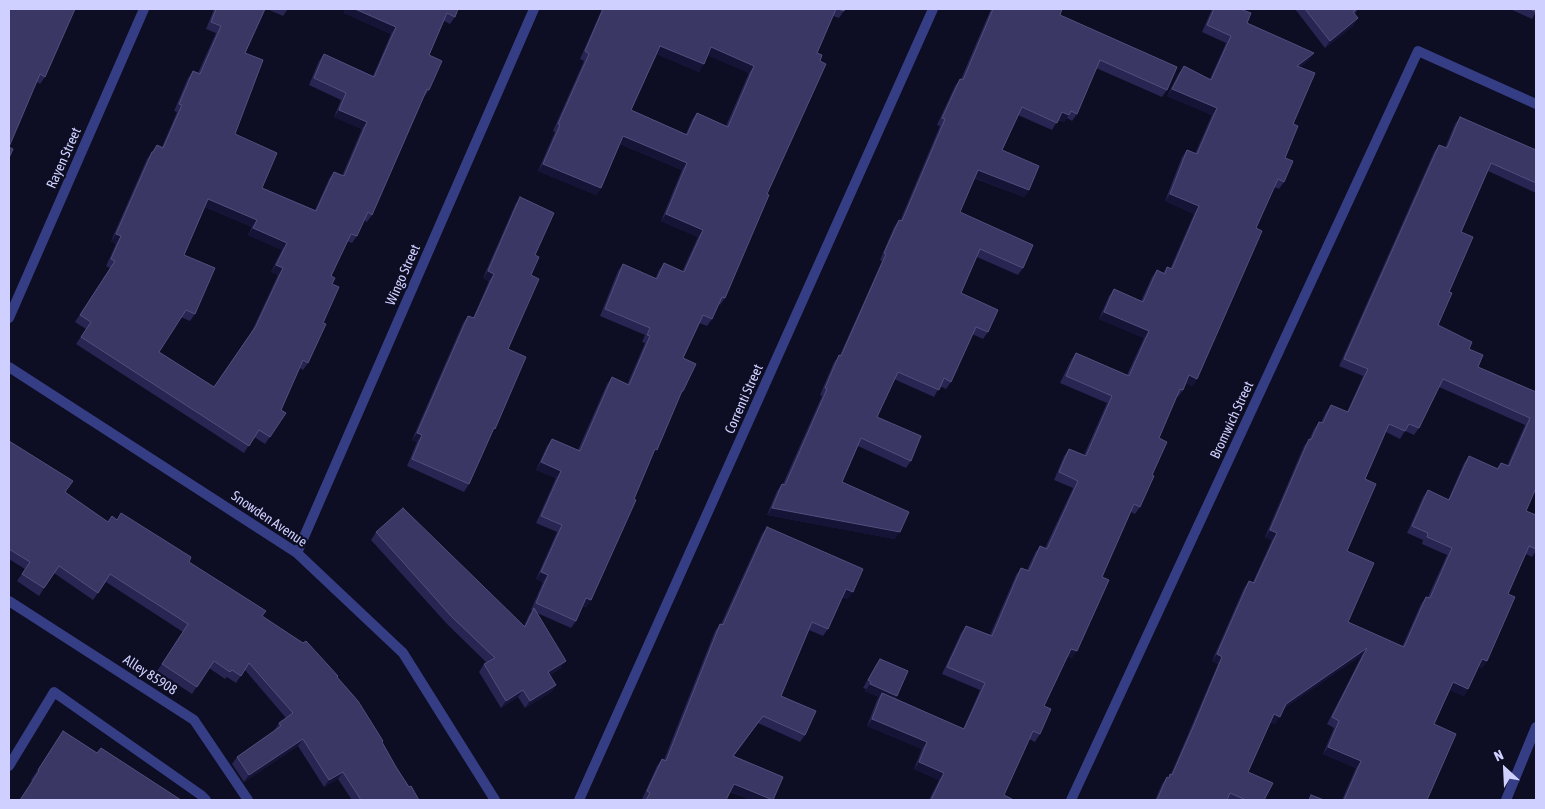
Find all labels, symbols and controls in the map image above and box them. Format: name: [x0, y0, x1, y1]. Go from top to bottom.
street label: Rayen Street: [43, 125, 85, 191]
street label: Wingo Street: [382, 242, 424, 308]
street label: Correnti Street: [721, 362, 767, 436]
street label: Bromwich Street: [1207, 379, 1257, 461]
street label: Snowden Avenue: [228, 487, 310, 551]
street label: Alley 85908: [120, 651, 180, 699]
north arrow: [1480, 744, 1530, 794]
text: N: [1492, 746, 1506, 764]

